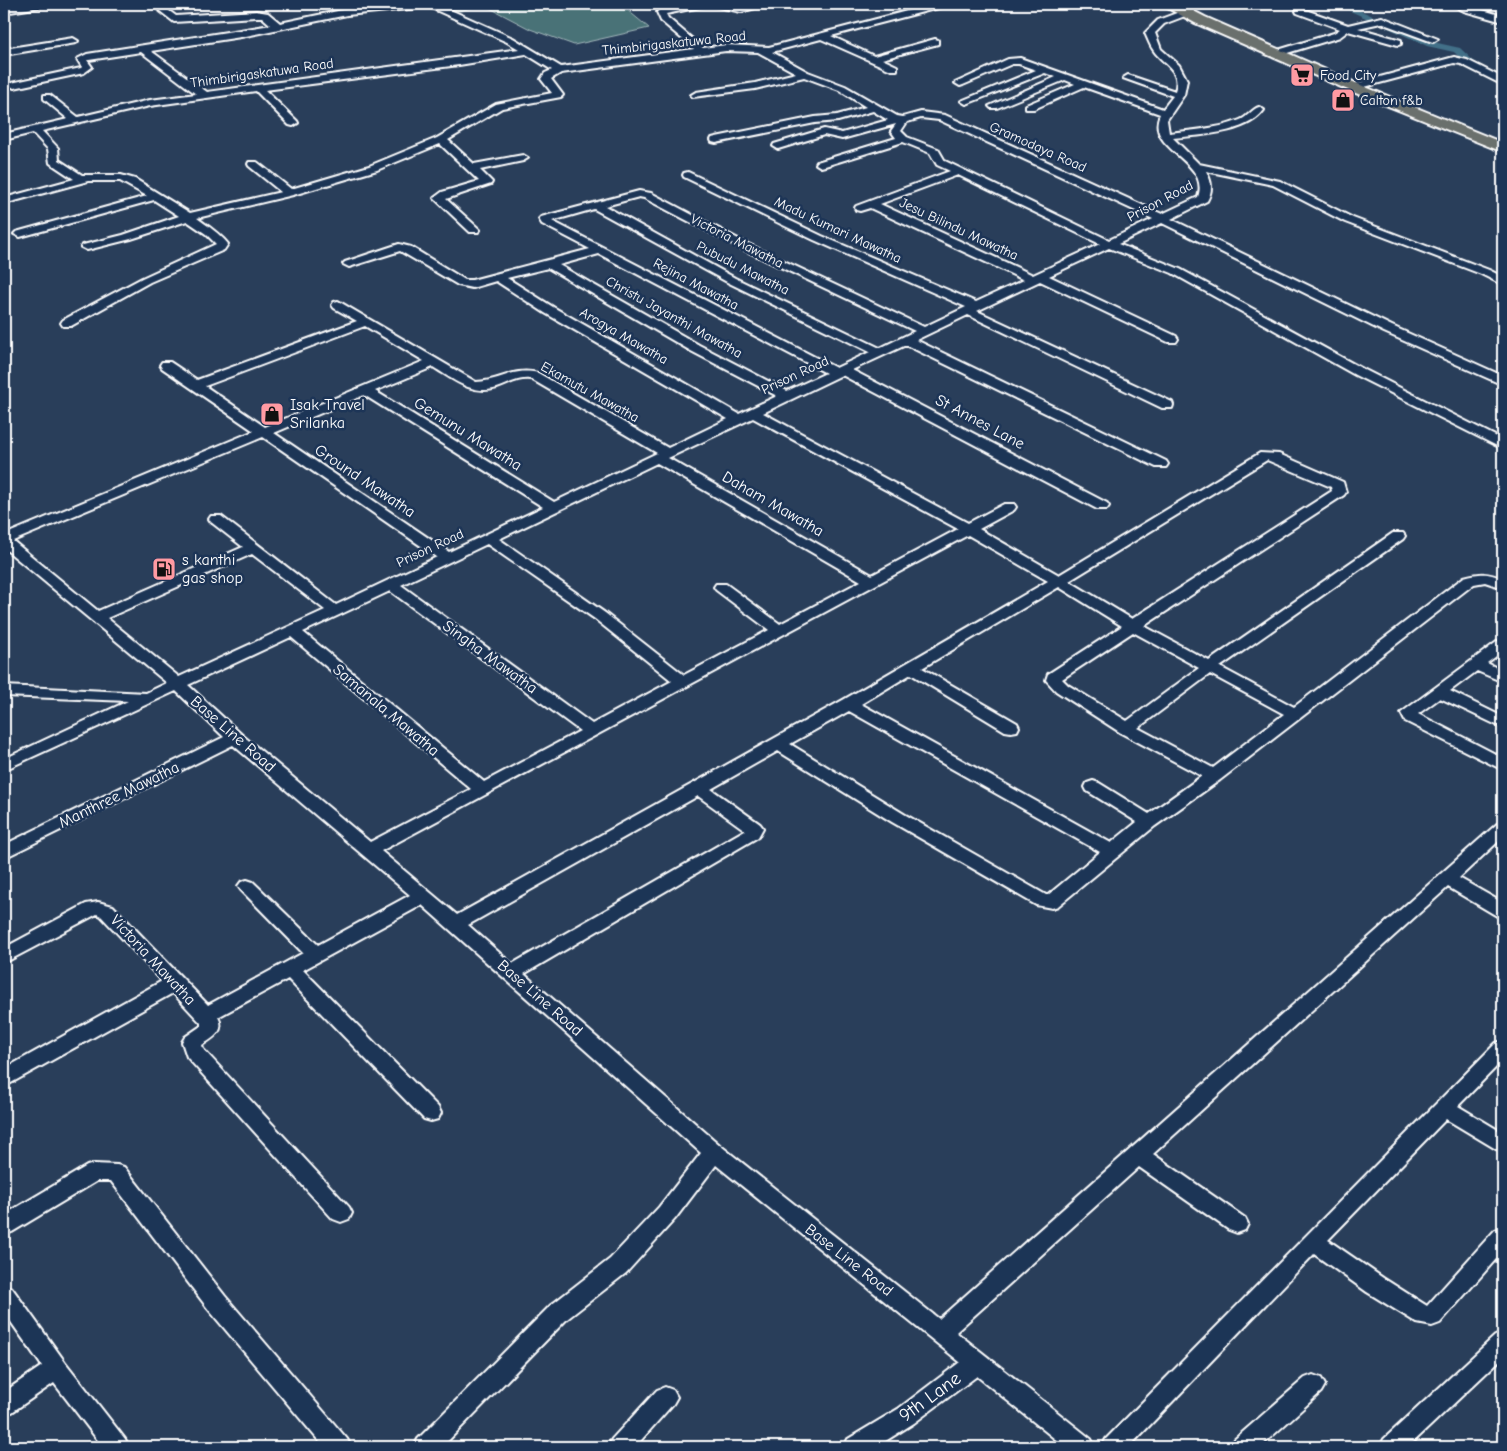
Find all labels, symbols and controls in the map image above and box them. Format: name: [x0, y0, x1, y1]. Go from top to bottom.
street label: Thimbirigaskatuwa Road: [601, 27, 747, 59]
street label: Thimbirigaskatuwa Road: [189, 55, 335, 91]
supermarket icon: Food City: [1289, 62, 1315, 88]
place label: Food City: [1320, 67, 1377, 84]
shop icon: Calton f&b: [1330, 87, 1356, 113]
place label: Calton f&b: [1360, 92, 1423, 109]
street label: Gramodaya Road: [987, 118, 1089, 176]
street label: Prison Road: [1124, 176, 1196, 226]
street label: Madu Kumari Mawatha: [772, 193, 904, 267]
street label: Jesu Bilindu Mawatha: [897, 194, 1021, 264]
street label: Victoria Mawatha: [688, 210, 786, 272]
street label: Pubudu Mawatha: [694, 237, 792, 299]
street label: Rejina Mawatha: [650, 254, 742, 314]
street label: Christu Jayanthi Mawatha: [603, 272, 745, 362]
street label: Arogya Mawatha: [577, 304, 671, 368]
street label: Prison Road: [759, 352, 831, 398]
street label: Ekamutu Mawatha: [538, 358, 642, 426]
street label: St Annes Lane: [932, 391, 1028, 453]
street label: Gemunu Mawatha: [411, 394, 525, 474]
place label: Isak Travel Srilanka: [290, 396, 365, 432]
shop icon: Isak Travel Srilanka: [259, 401, 285, 427]
street label: Ground Mawatha: [311, 441, 419, 521]
street label: Daham Mawatha: [719, 468, 827, 540]
street label: Prison Road: [394, 525, 466, 571]
place label: s kanthi gas shop: [182, 551, 243, 587]
fuel station icon: s kanthi gas shop: [151, 556, 177, 582]
street label: Singha Mawatha: [439, 617, 541, 697]
street label: Samanala Mawatha: [329, 660, 443, 760]
street label: Base Line Road: [187, 692, 279, 776]
street label: Manthree Mawatha: [56, 758, 182, 832]
street label: Victoria Mawatha: [107, 911, 199, 1009]
street label: Base Line Road: [494, 956, 586, 1040]
street label: Base Line Road: [801, 1220, 897, 1300]
street label: 9th Lane: [895, 1367, 965, 1427]

